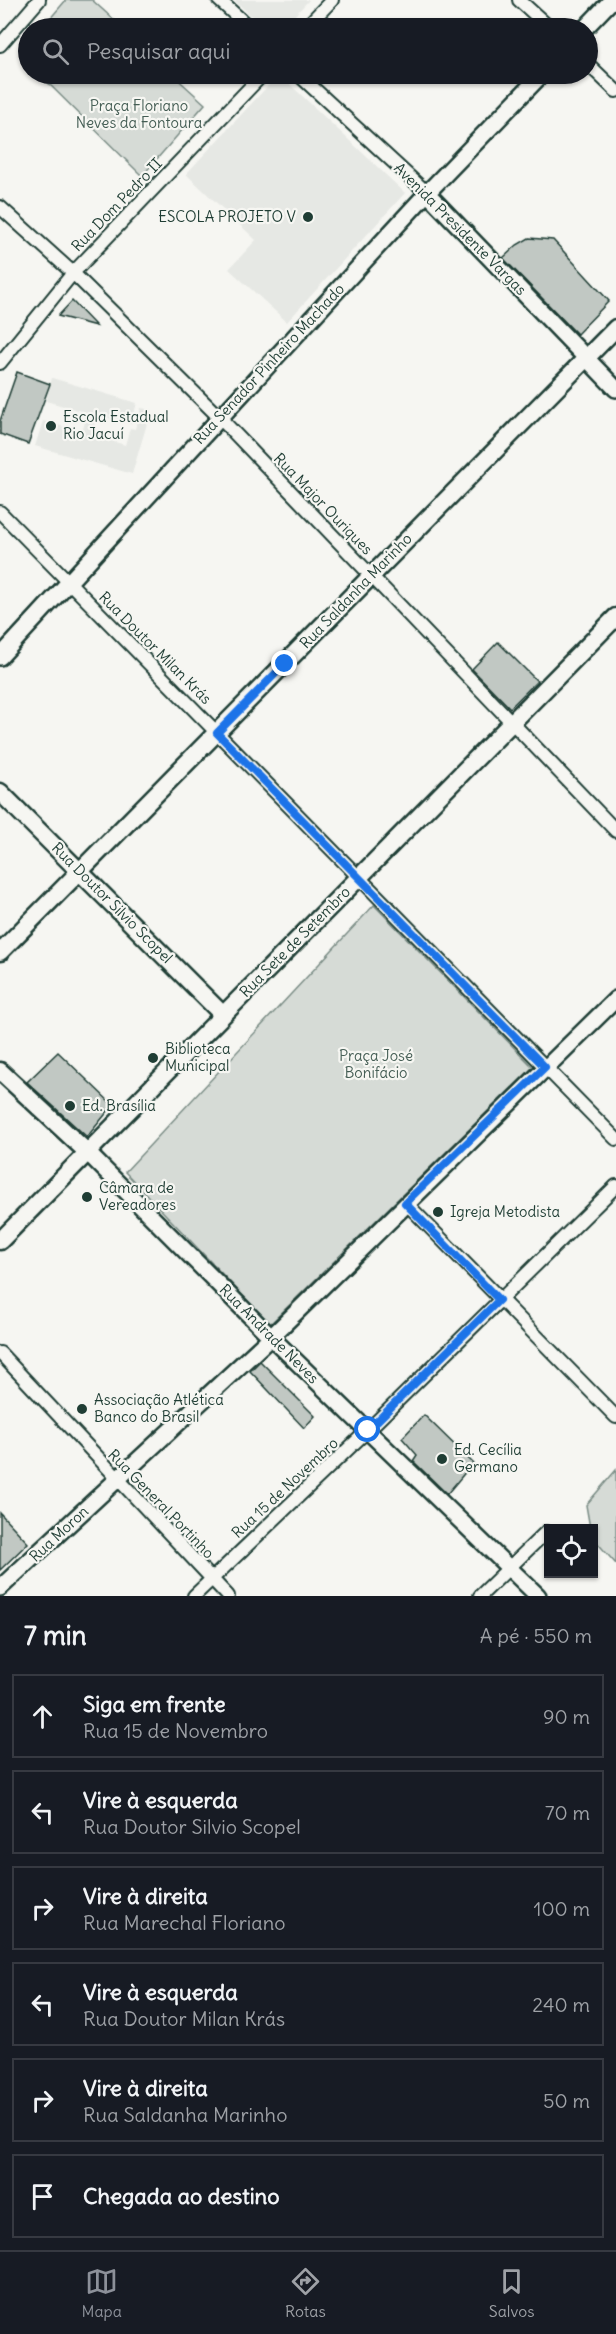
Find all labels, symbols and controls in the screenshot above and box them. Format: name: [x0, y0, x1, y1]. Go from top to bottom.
search box: [18, 18, 598, 84]
icon: search: [39, 35, 72, 68]
text: Pesquisar aqui: [87, 37, 230, 65]
park label: Praça Floriano Neves da Fontoura: [76, 96, 203, 132]
street label: Rua Dom Pedro II: [67, 154, 166, 255]
street label: Avenida Presidente Vargas: [390, 158, 531, 299]
place label: ESCOLA PROJETO V: [158, 207, 296, 226]
marker: ESCOLA PROJETO V: [301, 210, 315, 224]
street label: Rua Senador Pinheiro Machado: [189, 279, 348, 448]
place label: Escola Estadual Rio Jacuí: [63, 407, 169, 443]
marker: Escola Estadual Rio Jacuí: [44, 419, 58, 433]
street label: Rua Major Ouriques: [270, 449, 377, 559]
street label: Rua Saldanha Marinho: [296, 529, 416, 652]
street label: Rua Doutor Milan Krás: [95, 587, 216, 708]
route end: [271, 650, 297, 676]
street label: Rua Doutor Silvio Scopel: [48, 838, 177, 967]
street label: Rua Sete de Setembro: [235, 882, 354, 1001]
place label: Biblioteca Municipal: [165, 1039, 231, 1075]
park label: Praça José Bonifácio: [339, 1046, 413, 1082]
marker: Biblioteca Municipal: [146, 1051, 160, 1065]
place label: Ed. Brasília: [82, 1096, 156, 1115]
marker: Ed. Brasília: [63, 1099, 77, 1113]
place label: Câmara de Vereadores: [99, 1178, 176, 1214]
marker: Câmara de Vereadores: [80, 1190, 94, 1204]
place label: Igreja Metodista: [450, 1202, 561, 1221]
marker: Igreja Metodista: [431, 1205, 445, 1219]
street label: Rua Andrade Neves: [216, 1280, 323, 1387]
place label: Associação Atlética Banco do Brasil: [94, 1390, 224, 1426]
marker: Associação Atlética Banco do Brasil: [75, 1402, 89, 1416]
route start: [354, 1416, 380, 1442]
street label: Rua 15 de Novembro: [227, 1433, 342, 1542]
place label: Ed. Cecília Germano: [454, 1440, 522, 1476]
street label: Rua General Portinho: [104, 1445, 219, 1562]
marker: Ed. Cecília Germano: [435, 1452, 449, 1466]
street label: Rua Moron: [25, 1501, 92, 1566]
map controls: [544, 1524, 598, 1578]
button: locate: [544, 1524, 598, 1578]
text: 7 min: [24, 1619, 87, 1652]
text: A pé · 550 m: [480, 1623, 592, 1648]
text: Siga em frente: [83, 1690, 226, 1718]
icon: ahead: [26, 1700, 59, 1733]
text: 90 m: [543, 1704, 590, 1729]
text: Rua 15 de Novembro: [83, 1718, 268, 1743]
text: Vire à esquerda: [83, 1786, 238, 1814]
icon: left: [26, 1796, 59, 1829]
text: 70 m: [545, 1800, 590, 1825]
text: Rua Doutor Silvio Scopel: [83, 1814, 301, 1839]
text: Vire à direita: [83, 1882, 208, 1910]
icon: right: [26, 1892, 59, 1925]
text: 100 m: [533, 1896, 590, 1921]
text: Rua Marechal Floriano: [83, 1910, 286, 1935]
text: Vire à esquerda: [83, 1978, 238, 2006]
icon: left: [26, 1988, 59, 2021]
text: 240 m: [532, 1992, 590, 2017]
text: Rua Doutor Milan Krás: [83, 2006, 285, 2031]
text: Vire à direita: [83, 2074, 208, 2102]
icon: right: [26, 2084, 59, 2117]
text: 50 m: [543, 2088, 590, 2113]
text: Rua Saldanha Marinho: [83, 2102, 287, 2127]
icon: arrive: [26, 2180, 59, 2213]
text: Chegada ao destino: [83, 2182, 280, 2210]
tab: Mapa: [82, 2265, 122, 2321]
tab: Rotas: [285, 2265, 326, 2321]
tab: Salvos: [489, 2265, 534, 2321]

